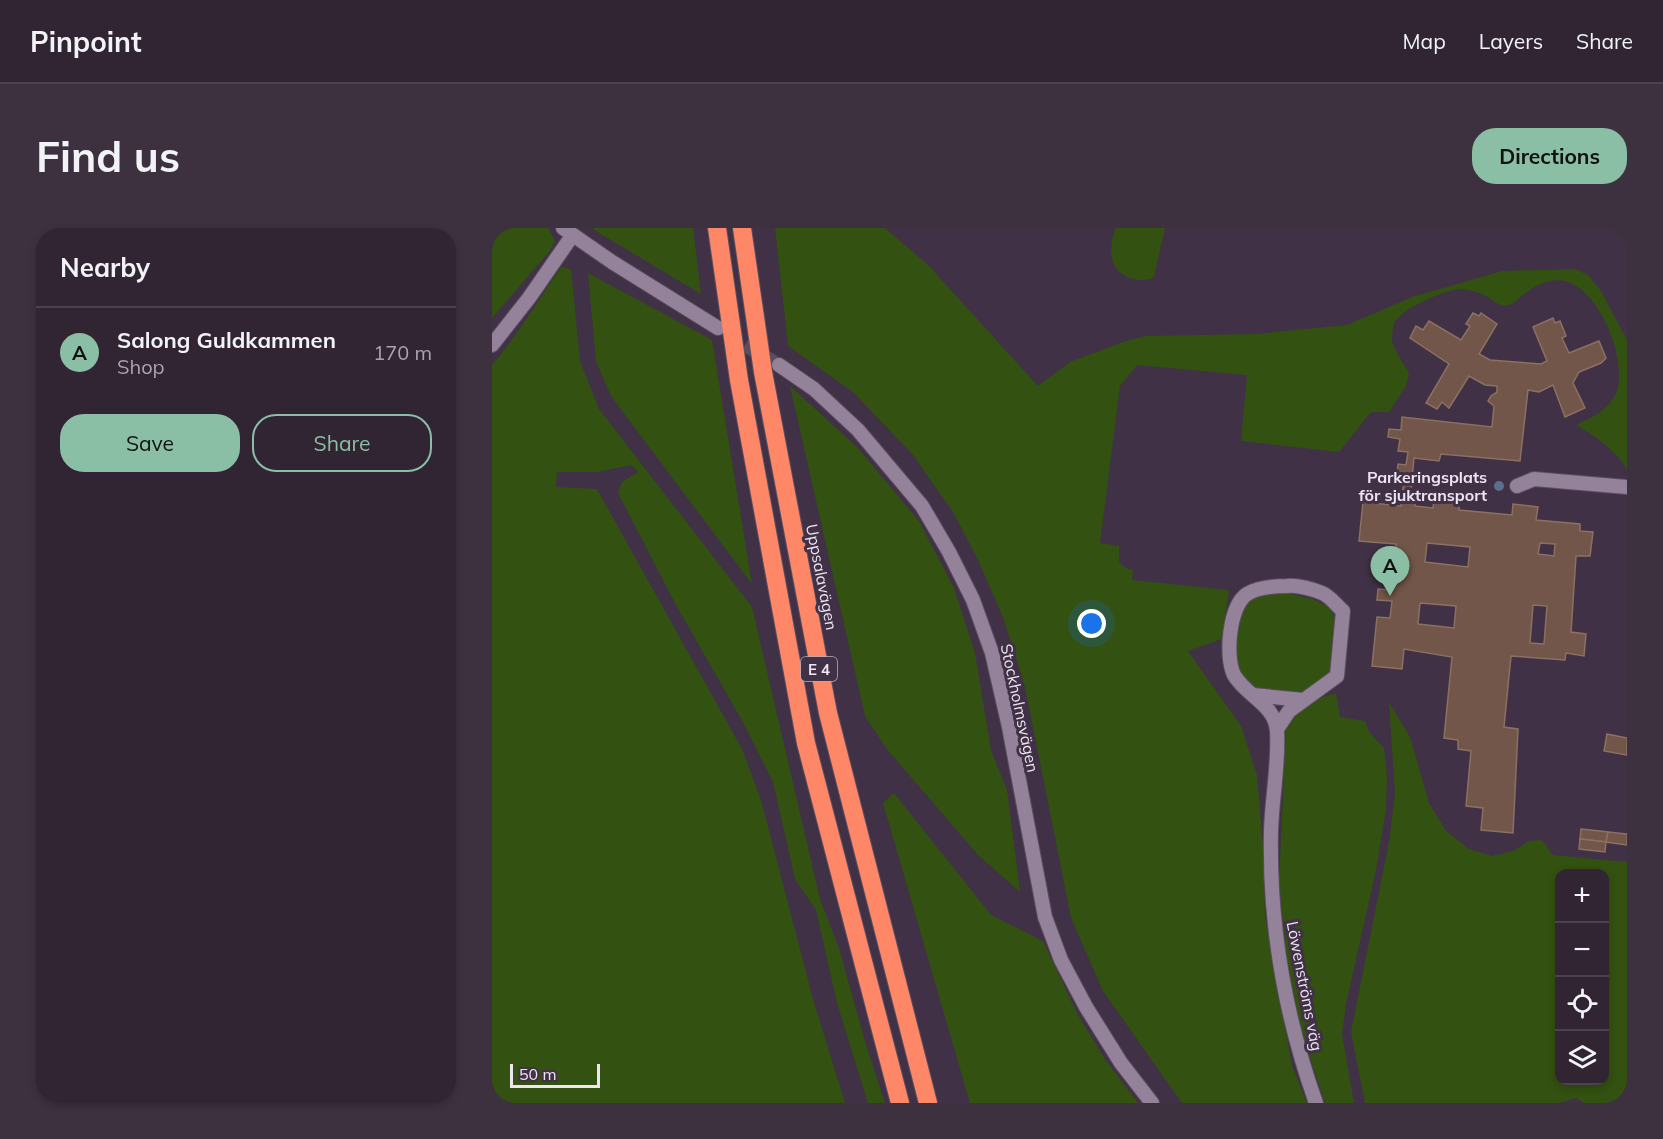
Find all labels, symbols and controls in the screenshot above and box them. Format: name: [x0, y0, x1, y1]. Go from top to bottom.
text: Pinpoint: [30, 24, 142, 59]
text: Map: [1403, 28, 1446, 54]
text: Layers: [1479, 28, 1543, 54]
text: Share: [1576, 28, 1633, 54]
button: Directions: [1472, 128, 1627, 184]
text: Find us: [36, 130, 180, 183]
text: Nearby: [60, 251, 150, 284]
text: Salong Guldkammen: [117, 326, 336, 354]
text: A: [72, 340, 87, 365]
text: 170 m: [373, 340, 432, 365]
text: Shop: [117, 354, 165, 379]
button: Save: [60, 414, 240, 472]
button: Share: [252, 414, 432, 472]
place label: Parkeringsplats för sjuktransport: [1359, 467, 1487, 505]
marker: Parkeringsplats för sjuktransport: [1492, 479, 1506, 493]
street label: Uppsalavägen: [802, 522, 842, 632]
pin: A: [1370, 546, 1410, 596]
your location: [1077, 609, 1106, 638]
street label: Stockholmsvägen: [997, 642, 1043, 774]
road number: E 4: [801, 657, 837, 681]
map controls: [1555, 869, 1609, 1085]
button: +: [1555, 869, 1609, 923]
street label: Löwenströms väg: [1283, 919, 1327, 1053]
button: −: [1555, 923, 1609, 977]
button: locate: [1555, 977, 1609, 1031]
button: layers: [1555, 1031, 1609, 1085]
scale bar: [510, 1061, 600, 1088]
text: 50 m: [519, 1064, 556, 1084]

